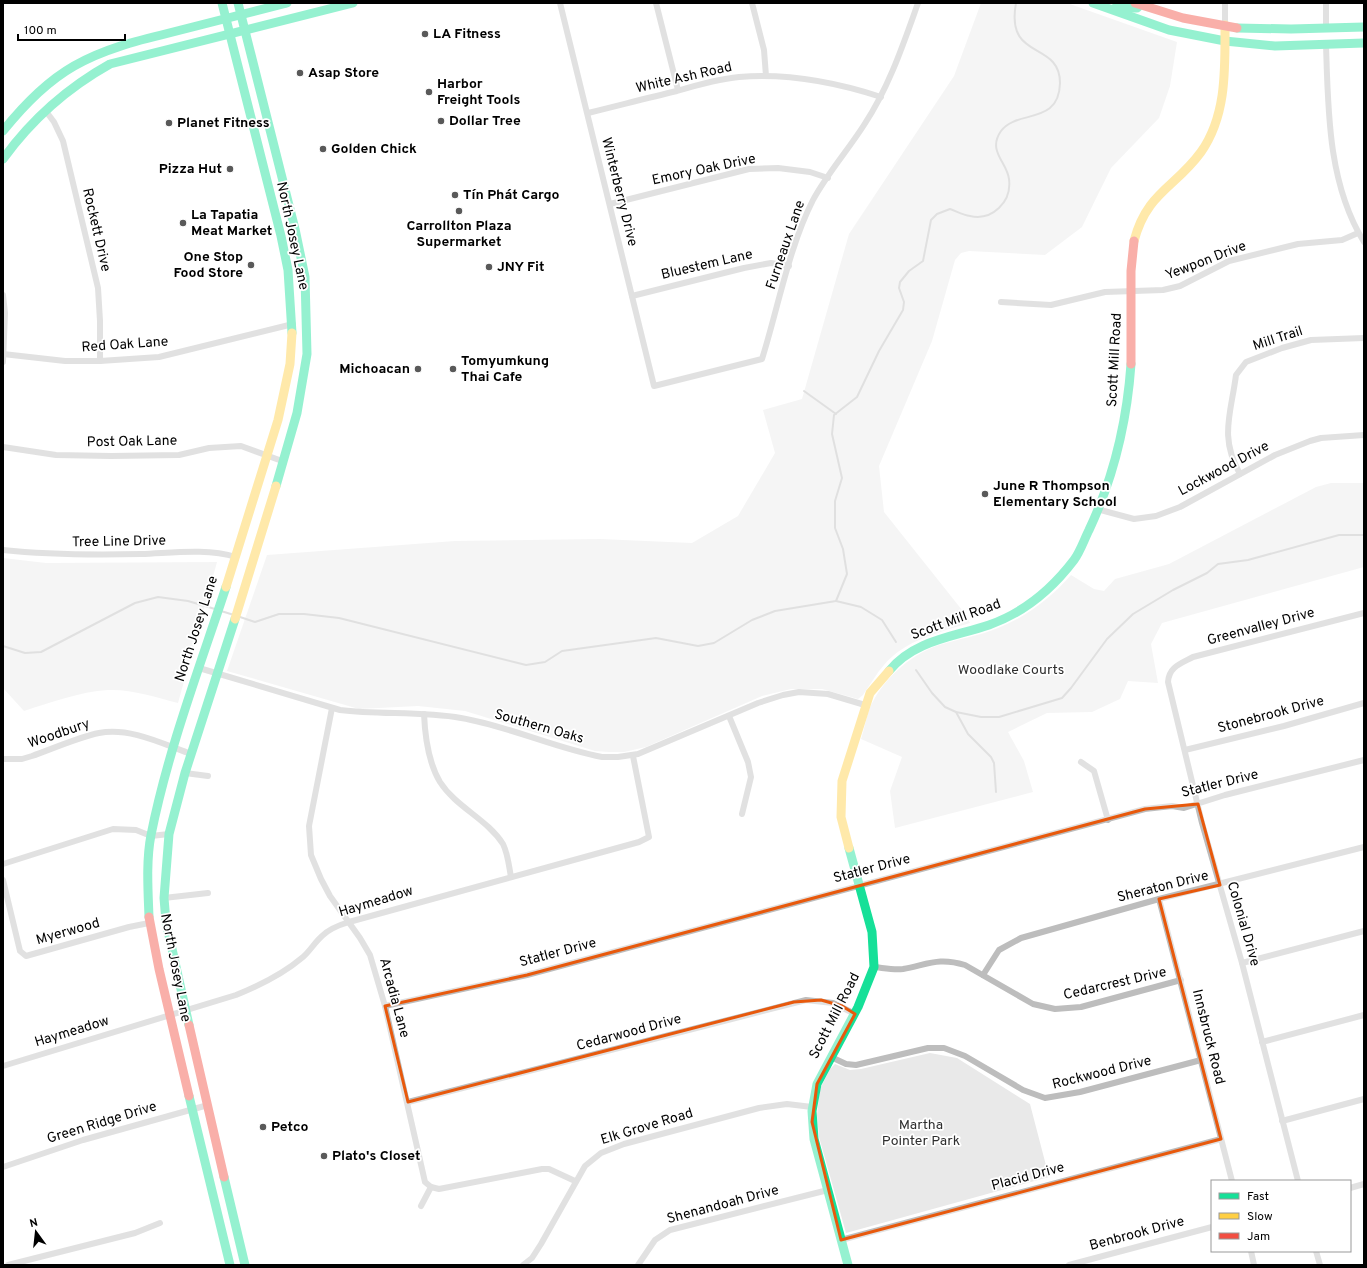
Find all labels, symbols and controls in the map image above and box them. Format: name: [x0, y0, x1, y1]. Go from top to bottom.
scale bar: [18, 16, 125, 42]
text: 100 m: [24, 23, 57, 39]
place label: LA Fitness: [433, 26, 501, 43]
marker: LA Fitness: [420, 29, 430, 39]
street label: White Ash Road: [634, 59, 734, 97]
place label: Asap Store: [308, 65, 379, 82]
marker: Asap Store: [295, 68, 305, 78]
place label: Harbor Freight Tools: [437, 76, 521, 109]
marker: Harbor Freight Tools: [424, 87, 434, 97]
place label: Dollar Tree: [449, 113, 521, 130]
place label: Planet Fitness: [177, 115, 270, 132]
marker: Dollar Tree: [436, 116, 446, 126]
marker: Planet Fitness: [164, 118, 174, 128]
street label: Winterberry Drive: [597, 136, 641, 248]
place label: Golden Chick: [331, 141, 417, 158]
marker: Golden Chick: [318, 144, 328, 154]
street label: Emory Oak Drive: [651, 151, 757, 189]
place label: Pizza Hut: [159, 161, 222, 178]
marker: Pizza Hut: [225, 164, 235, 174]
street label: North Josey Lane: [272, 180, 312, 292]
street label: Rockett Drive: [78, 187, 114, 273]
place label: Tín Phát Cargo: [463, 187, 559, 204]
marker: Tín Phát Cargo: [450, 190, 460, 200]
street label: Furneaux Lane: [763, 198, 809, 292]
marker: Carrollton Plaza Supermarket: [454, 206, 464, 216]
place label: La Tapatia Meat Market: [191, 207, 272, 240]
marker: La Tapatia Meat Market: [178, 218, 188, 228]
place label: Carrollton Plaza Supermarket: [406, 218, 512, 251]
street label: Yewpon Drive: [1163, 238, 1249, 284]
street label: Bluestem Lane: [660, 246, 754, 284]
place label: One Stop Food Store: [173, 249, 243, 282]
place label: JNY Fit: [497, 259, 545, 276]
marker: One Stop Food Store: [246, 260, 256, 270]
marker: JNY Fit: [484, 262, 494, 272]
street label: Scott Mill Road: [1104, 312, 1126, 408]
street label: Mill Trail: [1251, 323, 1305, 355]
street label: Red Oak Lane: [81, 333, 169, 357]
place label: Tomyumkung Thai Cafe: [461, 353, 549, 386]
place label: Michoacan: [339, 361, 410, 378]
marker: Michoacan: [413, 364, 423, 374]
marker: Tomyumkung Thai Cafe: [448, 364, 458, 374]
street label: Post Oak Lane: [87, 433, 177, 451]
street label: Lockwood Drive: [1176, 438, 1272, 500]
place label: June R Thompson Elementary School: [993, 478, 1117, 511]
marker: June R Thompson Elementary School: [980, 489, 990, 499]
street label: Tree Line Drive: [72, 533, 166, 551]
street label: North Josey Lane: [172, 574, 222, 684]
street label: Scott Mill Road: [909, 596, 1003, 644]
street label: Greenvalley Drive: [1205, 604, 1317, 650]
park label: Woodlake Courts: [958, 662, 1064, 679]
street label: Stonebrook Drive: [1216, 693, 1326, 737]
street label: Southern Oaks: [492, 706, 586, 748]
street label: Woodbury: [26, 716, 92, 752]
street label: Statler Drive: [1180, 766, 1260, 802]
street label: Statler Drive: [832, 851, 912, 887]
street label: Sheraton Drive: [1115, 867, 1211, 907]
street label: Colonial Drive: [1223, 880, 1263, 968]
street label: Haymeadow: [337, 883, 415, 921]
street label: North Josey Lane: [156, 912, 194, 1024]
street label: Myerwood: [34, 915, 102, 949]
street label: Statler Drive: [518, 935, 598, 971]
street label: Arcadia Lane: [375, 956, 413, 1040]
street label: Cedarcrest Drive: [1062, 964, 1168, 1004]
street label: Scott Mill Road: [806, 970, 864, 1062]
street label: Innsbruck Road: [1188, 988, 1228, 1086]
street label: Cedarwood Drive: [575, 1011, 683, 1055]
street label: Haymeadow: [33, 1013, 111, 1051]
street label: Rockwood Drive: [1051, 1052, 1153, 1094]
street label: Green Ridge Drive: [45, 1098, 159, 1148]
street label: Elk Grove Road: [599, 1105, 695, 1149]
park label: Martha Pointer Park: [882, 1117, 960, 1150]
place label: Petco: [271, 1119, 308, 1136]
marker: Petco: [258, 1122, 268, 1132]
place label: Plato's Closet: [332, 1148, 421, 1165]
marker: Plato's Closet: [319, 1151, 329, 1161]
street label: Placid Drive: [990, 1159, 1066, 1195]
legend: [1211, 1180, 1351, 1252]
street label: Shenandoah Drive: [665, 1182, 781, 1228]
text: Fast: [1247, 1189, 1269, 1205]
text: Slow: [1247, 1209, 1273, 1225]
north arrow: [16, 1212, 56, 1252]
street label: Benbrook Drive: [1088, 1213, 1186, 1255]
text: N: [28, 1216, 39, 1231]
text: Jam: [1247, 1229, 1270, 1245]

